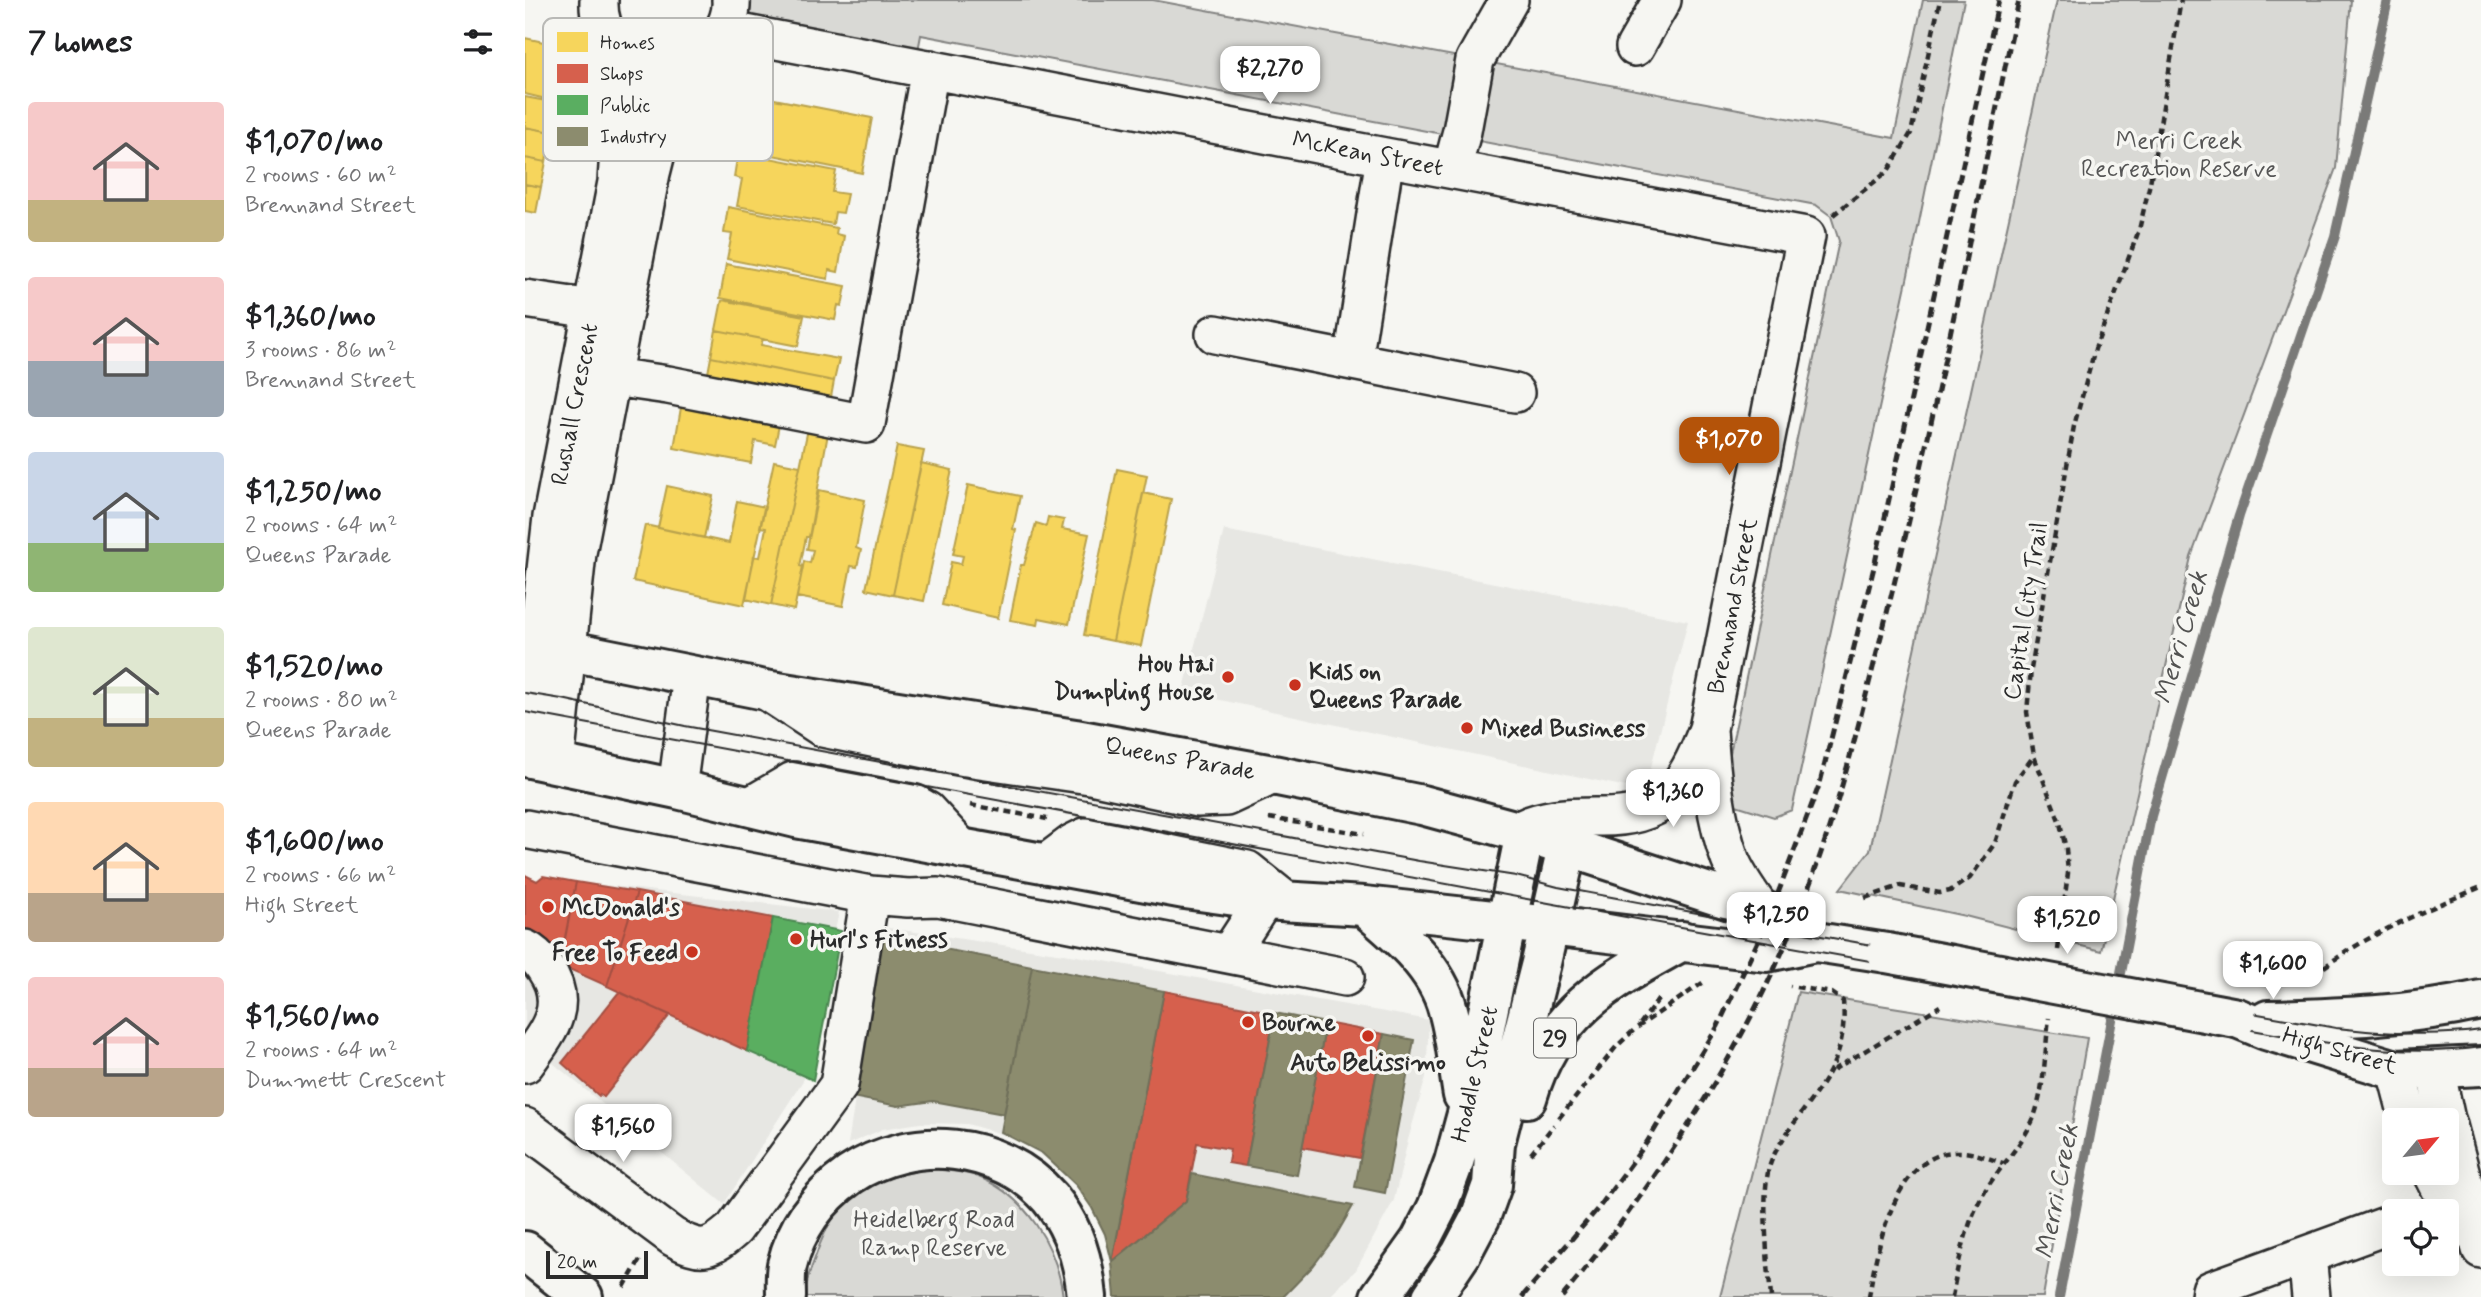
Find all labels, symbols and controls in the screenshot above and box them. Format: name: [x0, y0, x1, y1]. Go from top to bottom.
legend: [543, 18, 773, 161]
text: 7 homes: [28, 23, 133, 62]
icon: filters: [459, 23, 497, 61]
text: Homes: [600, 31, 655, 56]
pin: $2,270: [1213, 46, 1327, 106]
text: $2,270: [1236, 54, 1304, 84]
text: Shops: [600, 62, 643, 87]
text: Public: [600, 94, 651, 119]
text: $1,070/mo: [245, 122, 383, 161]
text: Industry: [600, 125, 667, 150]
street label: McKean Street: [1290, 125, 1446, 184]
park label: Merri Creek Recreation Reserve: [2081, 126, 2277, 185]
icon: home: [84, 130, 168, 214]
text: 2 rooms · 60 m²: [245, 161, 397, 191]
text: Brennand Street: [245, 191, 416, 221]
text: $1,360/mo: [245, 297, 376, 336]
icon: home: [84, 305, 168, 389]
street label: Rushall Crescent: [545, 321, 606, 488]
text: 3 rooms · 86 m²: [245, 336, 396, 366]
text: Brennand Street: [245, 366, 416, 396]
pin: $1,070: [1672, 418, 1786, 477]
text: $1,070: [1695, 425, 1763, 455]
text: $1,250/mo: [245, 472, 382, 511]
icon: home: [84, 480, 168, 564]
text: 2 rooms · 64 m²: [245, 511, 397, 541]
street label: Brennand Street: [1701, 516, 1766, 697]
street label: Capital City Trail: [1997, 520, 2056, 703]
text: Queens Parade: [245, 541, 391, 571]
water label: Merri Creek: [2147, 567, 2217, 708]
text: $1,520/mo: [245, 647, 383, 686]
place label: Hou Hai Dumpling House: [1054, 649, 1215, 711]
icon: home: [84, 655, 168, 739]
place label: Kids on Queens Parade: [1309, 657, 1462, 716]
marker: Hou Hai Dumpling House: [1220, 669, 1236, 685]
marker: Kids on Queens Parade: [1287, 677, 1303, 693]
text: 2 rooms · 80 m²: [245, 686, 398, 716]
place label: Mixed Business: [1481, 714, 1646, 745]
text: Queens Parade: [245, 716, 391, 746]
marker: Mixed Business: [1459, 720, 1475, 736]
street label: Queens Parade: [1102, 731, 1258, 788]
pin: $1,360: [1616, 770, 1730, 829]
text: $1,360: [1642, 777, 1704, 807]
text: $1,600/mo: [245, 822, 384, 861]
icon: home: [84, 830, 168, 914]
text: 2 rooms · 66 m²: [245, 861, 396, 891]
text: High Street: [245, 891, 358, 921]
pin: $1,250: [1719, 892, 1833, 952]
place label: McDonald's: [562, 893, 680, 924]
pin: $1,520: [2010, 897, 2124, 956]
marker: McDonald's: [540, 899, 556, 915]
text: $1,250: [1743, 900, 1809, 930]
text: $1,520: [2033, 904, 2101, 934]
place label: Hurl's Fitness: [810, 925, 948, 956]
marker: Hurl's Fitness: [788, 931, 804, 947]
place label: Free To Feed: [552, 938, 678, 969]
pin: $1,600: [2216, 942, 2330, 1001]
marker: Free To Feed: [684, 944, 700, 960]
text: $1,600: [2239, 949, 2307, 979]
text: $1,560/mo: [245, 997, 379, 1036]
street label: Hoddle Street: [1445, 1003, 1506, 1146]
icon: home: [84, 1005, 168, 1089]
place label: Bourne: [1262, 1008, 1337, 1039]
marker: Bourne: [1240, 1014, 1256, 1030]
road number: 29: [1534, 1018, 1576, 1058]
street label: High Street: [2278, 1020, 2401, 1086]
marker: Auto Belissimo: [1360, 1028, 1376, 1044]
text: 2 rooms · 64 m²: [245, 1036, 397, 1066]
place label: Auto Belissimo: [1290, 1048, 1446, 1079]
text: Dummett Crescent: [245, 1066, 446, 1096]
pin: $1,560: [566, 1104, 680, 1164]
north arrow: [2382, 1108, 2459, 1185]
map controls: [2382, 1108, 2459, 1276]
text: $1,560: [591, 1112, 655, 1142]
water label: Merri Creek: [2028, 1121, 2088, 1262]
button: locate: [2382, 1199, 2459, 1276]
park label: Heidelberg Road Ramp Reserve: [853, 1205, 1015, 1264]
scale bar: [546, 1248, 647, 1280]
text: 20 m: [557, 1250, 597, 1275]

